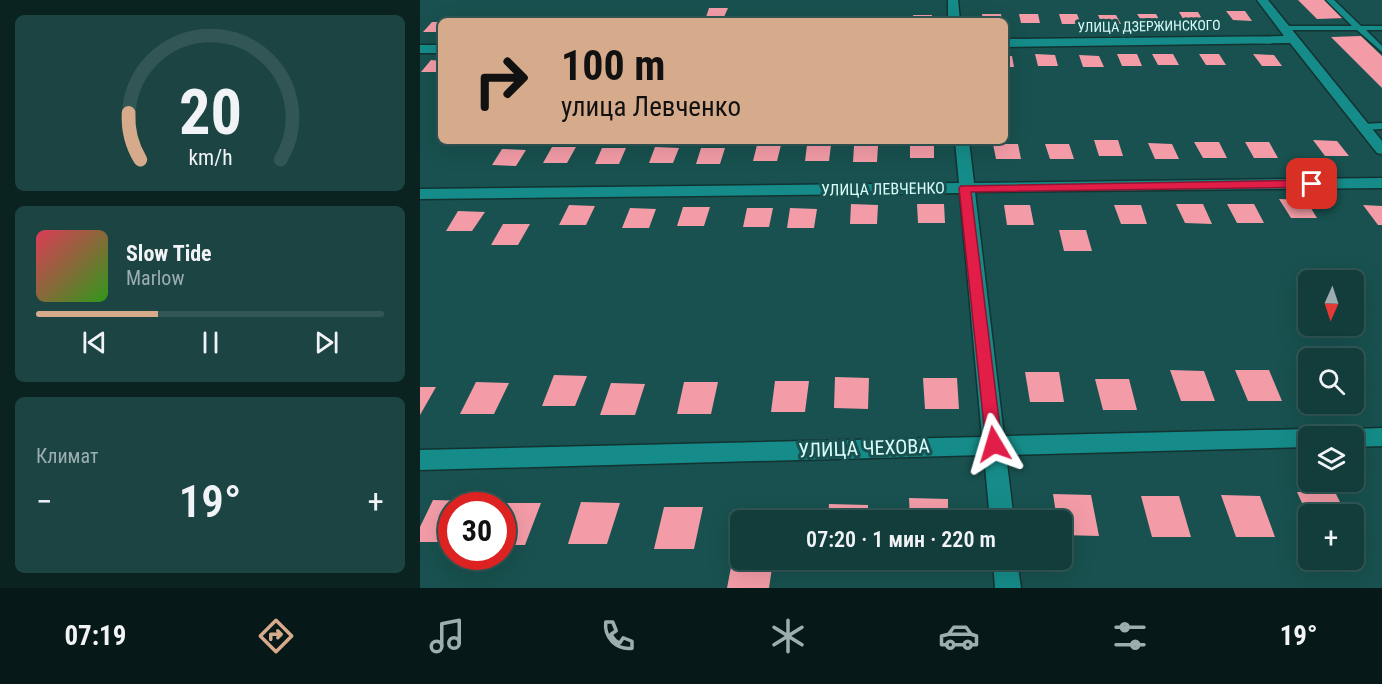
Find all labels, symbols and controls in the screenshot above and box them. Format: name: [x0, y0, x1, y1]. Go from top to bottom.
street label: УЛИЦА ДЗЕРЖИНСКОГО: [1077, 17, 1221, 35]
text: 100 m: [561, 41, 666, 90]
icon: right: [462, 42, 540, 120]
text: 20: [178, 76, 242, 149]
text: улица Левченко: [561, 91, 741, 123]
text: km/h: [188, 145, 232, 170]
pin: [1286, 158, 1337, 209]
icon: arrive: [1295, 167, 1328, 200]
street label: УЛИЦА ЛЕВЧЕНКО: [821, 178, 945, 200]
text: Slow Tide: [126, 241, 212, 266]
text: Marlow: [126, 266, 184, 290]
north arrow: [1298, 270, 1364, 336]
map controls: [1298, 270, 1364, 570]
icon: previous: [78, 326, 111, 359]
icon: pause: [194, 326, 227, 359]
icon: next: [310, 326, 343, 359]
button: search: [1298, 348, 1364, 414]
position arrow: [962, 412, 1026, 476]
button: layers: [1298, 426, 1364, 492]
street label: УЛИЦА ЧЕХОВА: [798, 434, 931, 462]
text: Климат: [36, 444, 98, 468]
text: 19°: [179, 475, 241, 528]
text: −: [36, 482, 53, 521]
text: +: [368, 482, 384, 521]
speed limit sign: 30: [438, 492, 516, 570]
button: +: [1298, 504, 1364, 570]
text: 07:20 · 1 мин · 220 m: [806, 527, 996, 552]
icon: directions: [255, 615, 297, 657]
icon: music: [426, 615, 468, 657]
icon: phone: [597, 615, 639, 657]
icon: climate: [767, 615, 809, 657]
icon: car: [938, 615, 980, 657]
icon: filters: [1109, 615, 1151, 657]
text: 07:19: [64, 620, 126, 652]
text: 19°: [1280, 620, 1318, 652]

